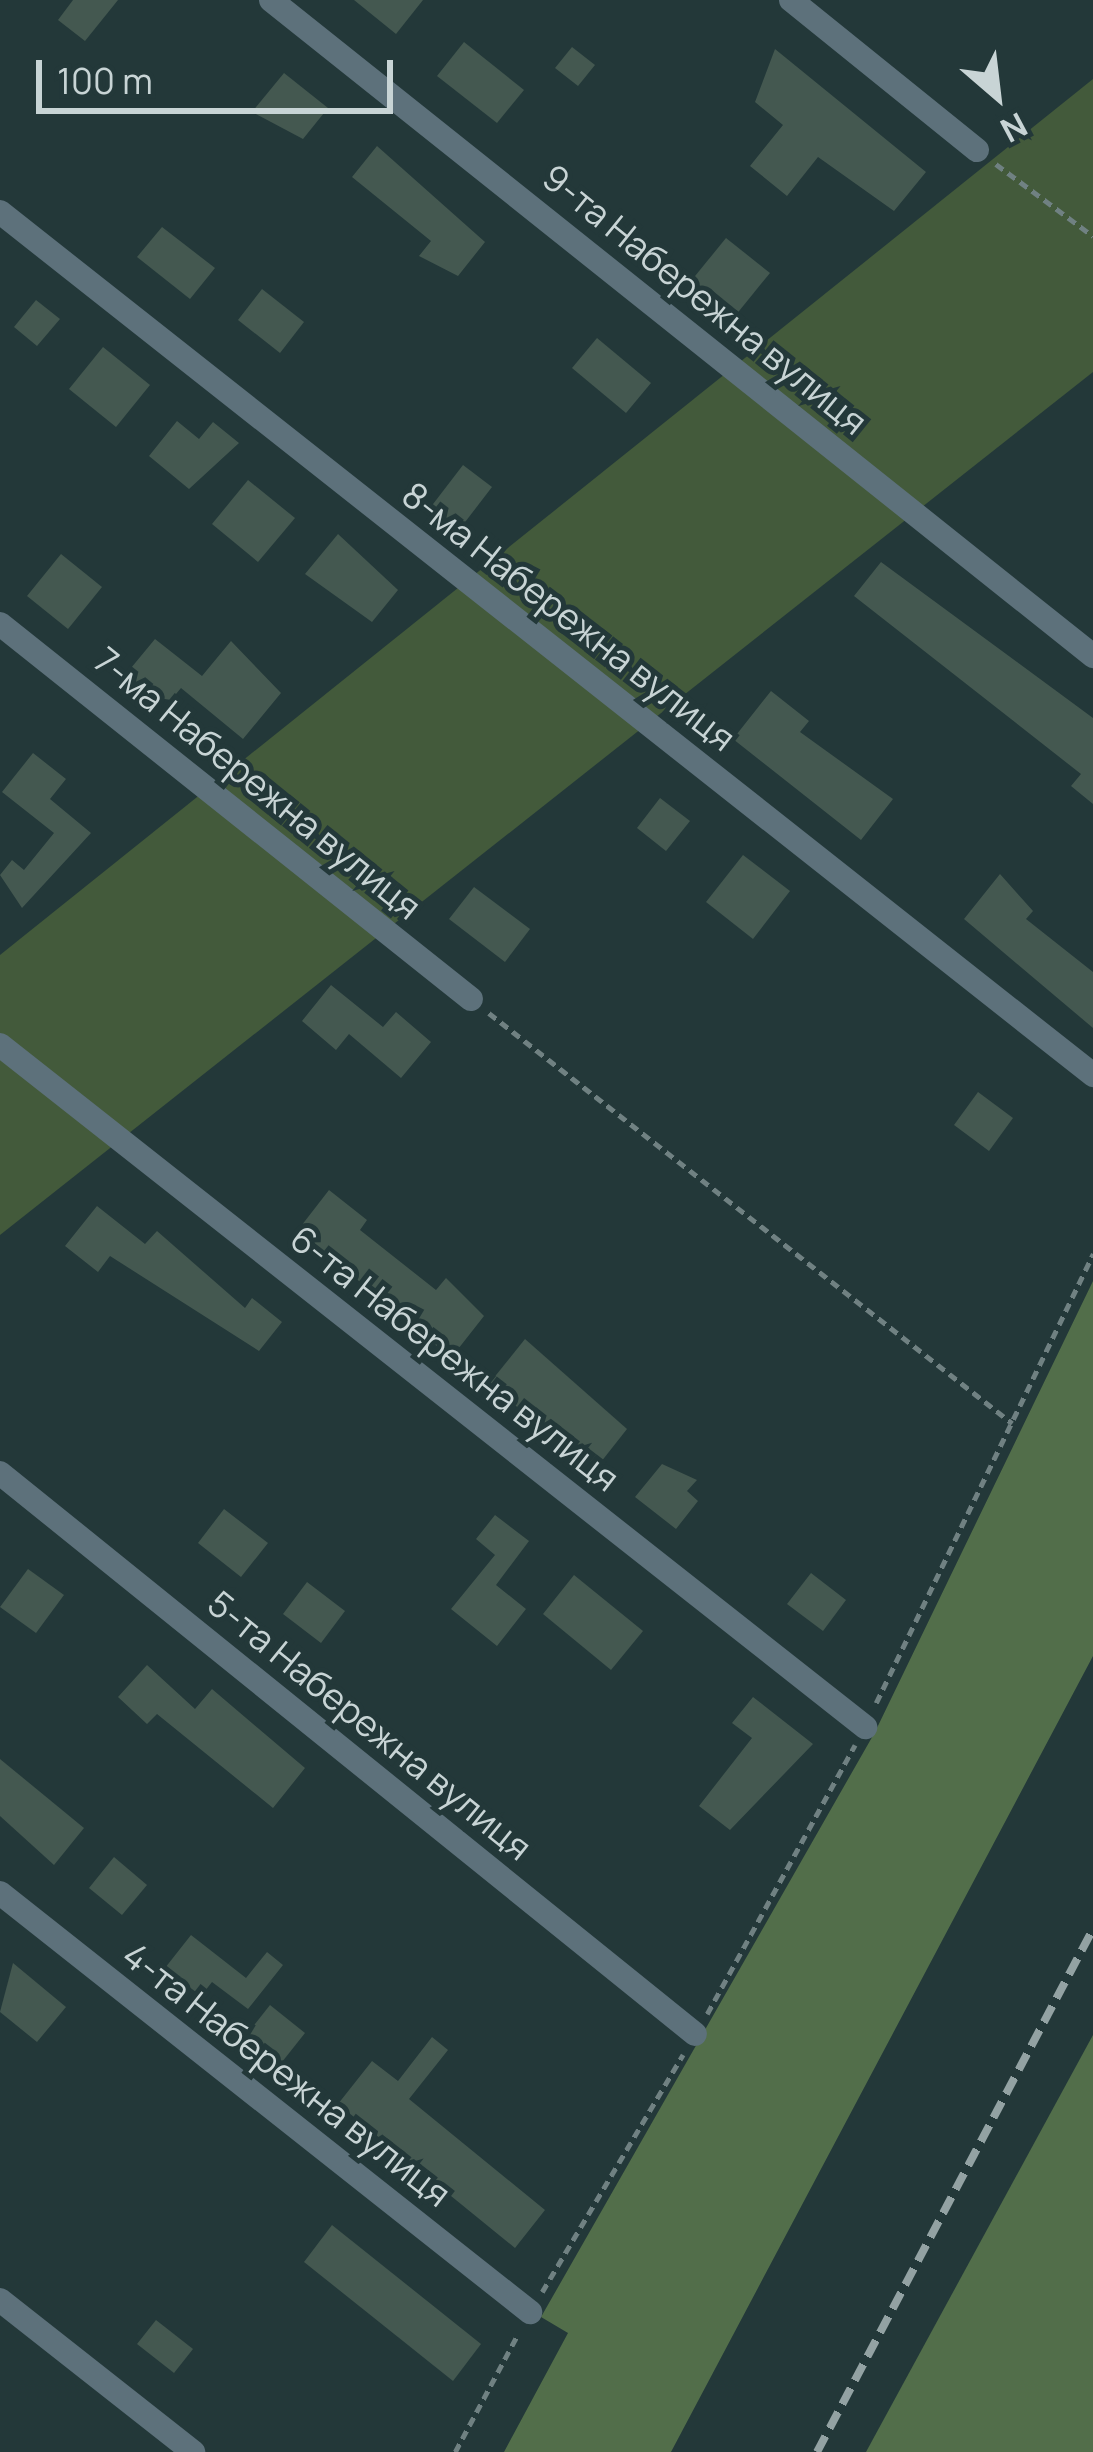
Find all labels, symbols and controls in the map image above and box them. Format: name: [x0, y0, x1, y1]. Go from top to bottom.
scale bar: [42, 36, 399, 110]
north arrow: [937, 36, 1057, 156]
text: 100 m: [57, 56, 153, 105]
text: N: [993, 103, 1035, 154]
street label: 9-та Набережна вулиця: [534, 155, 876, 443]
street label: 8-ма Набережна вулиця: [394, 472, 744, 760]
street label: 7-ма Набережна вулиця: [86, 638, 430, 928]
street label: 6-та Набережна вулиця: [282, 1216, 628, 1500]
street label: 5-та Набережна вулиця: [200, 1581, 540, 1869]
street label: 4-та Набережна вулиця: [115, 1933, 459, 2215]

